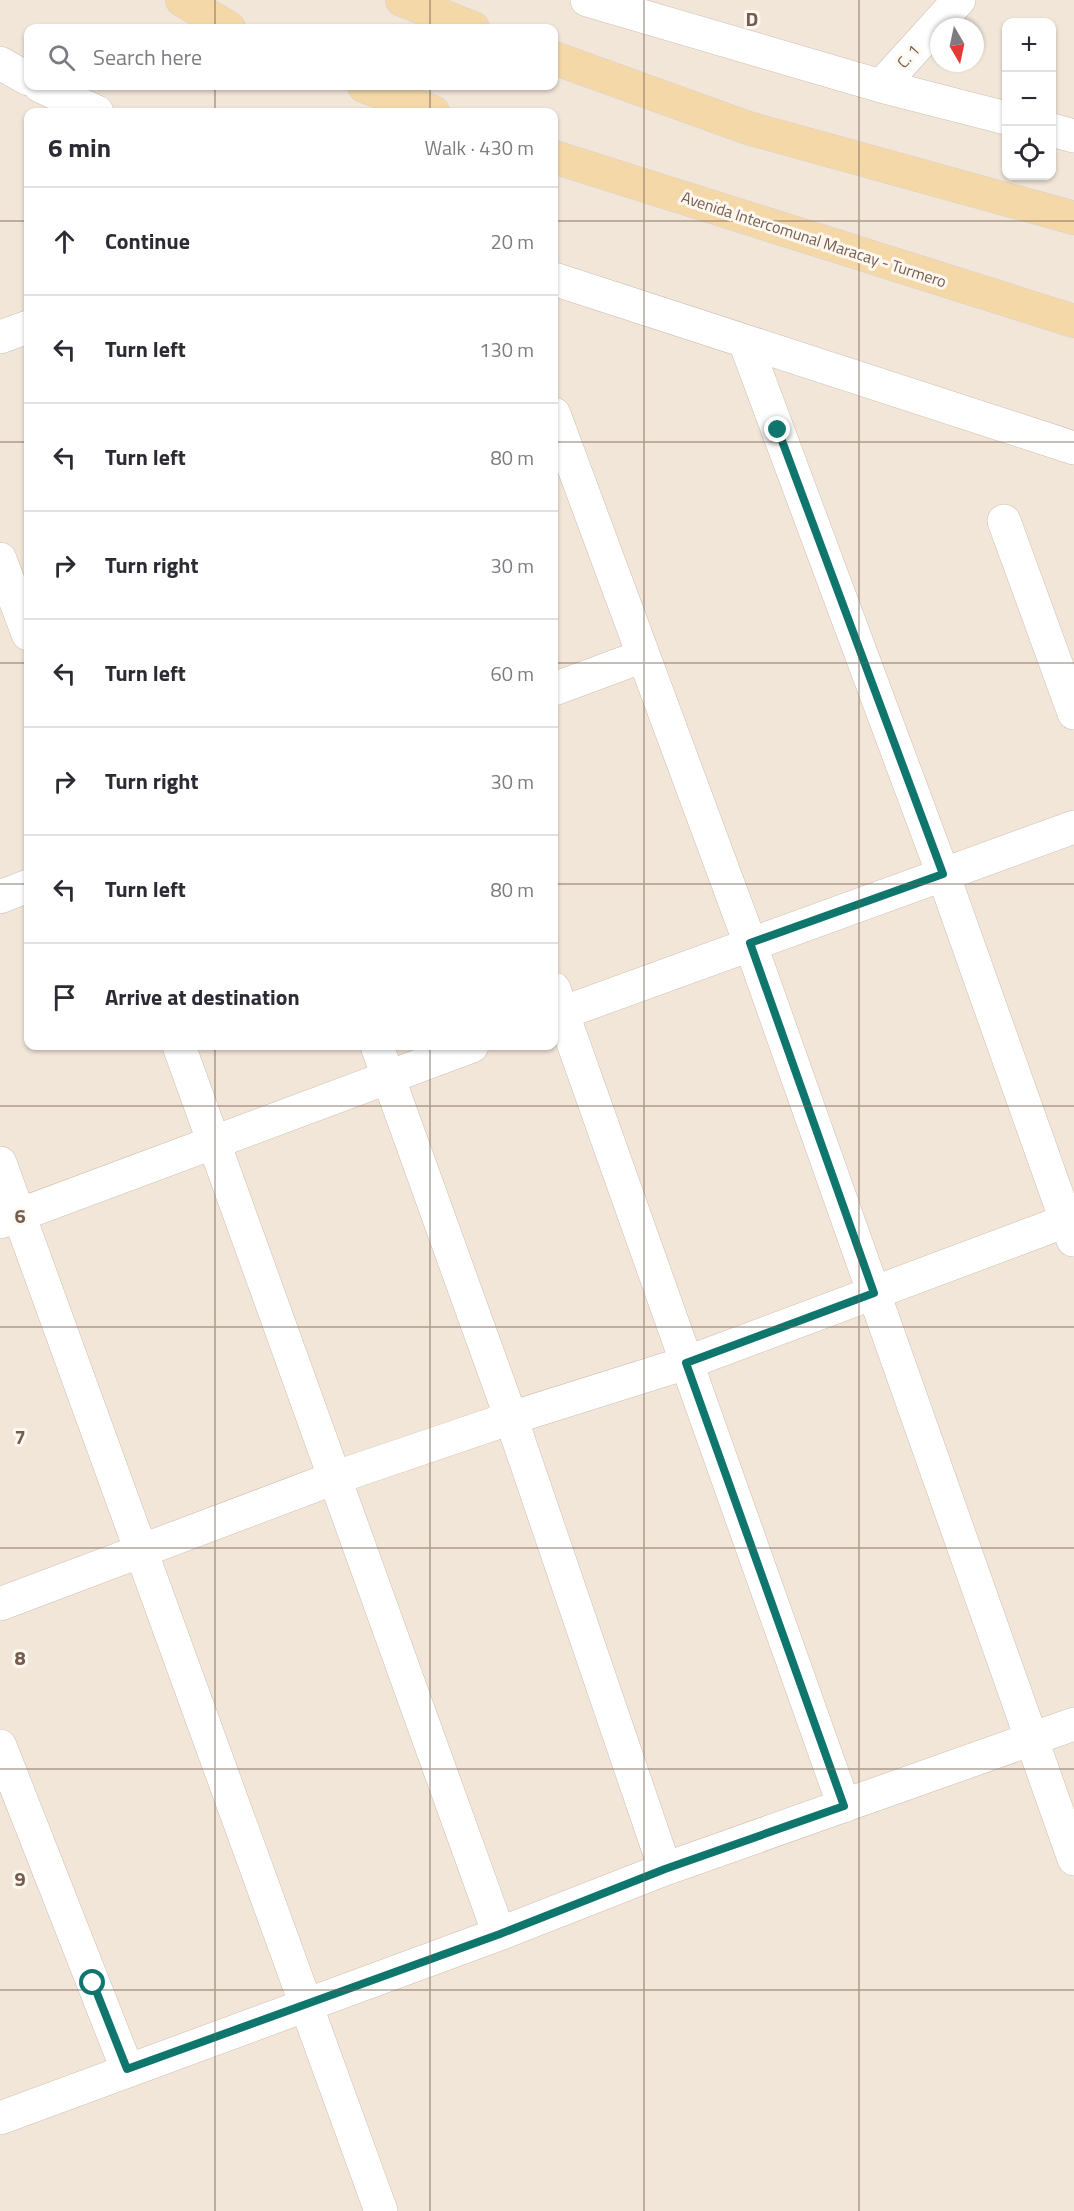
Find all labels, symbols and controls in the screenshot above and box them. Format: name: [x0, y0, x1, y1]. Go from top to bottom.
text: D: [746, 3, 758, 34]
north arrow: [930, 18, 984, 72]
map controls: [1002, 18, 1056, 180]
button: +: [1002, 18, 1056, 72]
search box: [24, 24, 558, 90]
street label: C. 1: [891, 39, 925, 73]
text: Search here: [93, 40, 202, 74]
icon: search: [45, 41, 78, 74]
button: −: [1002, 72, 1056, 126]
button: locate: [1002, 126, 1056, 180]
text: 6 min: [48, 128, 111, 167]
text: Walk · 430 m: [425, 132, 534, 163]
street label: Avenida Intercomunal Maracay - Turmero: [678, 185, 950, 293]
text: Continue: [105, 224, 190, 258]
icon: ahead: [48, 225, 81, 258]
text: 20 m: [490, 226, 534, 257]
text: Turn left: [105, 332, 186, 366]
icon: left: [48, 333, 81, 366]
text: 130 m: [479, 334, 534, 365]
route end: [764, 416, 790, 442]
text: Turn left: [105, 440, 186, 474]
icon: left: [48, 441, 81, 474]
text: 80 m: [490, 442, 534, 473]
text: Turn right: [105, 548, 199, 582]
icon: right: [48, 549, 81, 582]
text: 30 m: [490, 550, 534, 581]
text: Turn left: [105, 656, 186, 690]
icon: left: [48, 657, 81, 690]
text: 60 m: [490, 658, 534, 689]
text: Turn right: [105, 764, 199, 798]
icon: right: [48, 765, 81, 798]
text: 30 m: [490, 766, 534, 797]
text: Turn left: [105, 872, 186, 906]
icon: left: [48, 873, 81, 906]
text: 80 m: [490, 874, 534, 905]
text: Arrive at destination: [105, 980, 300, 1014]
icon: arrive: [48, 981, 81, 1014]
text: 6: [14, 1200, 26, 1231]
text: 7: [14, 1421, 26, 1452]
text: 8: [14, 1642, 26, 1673]
text: 9: [14, 1863, 26, 1894]
route start: [79, 1969, 105, 1995]

